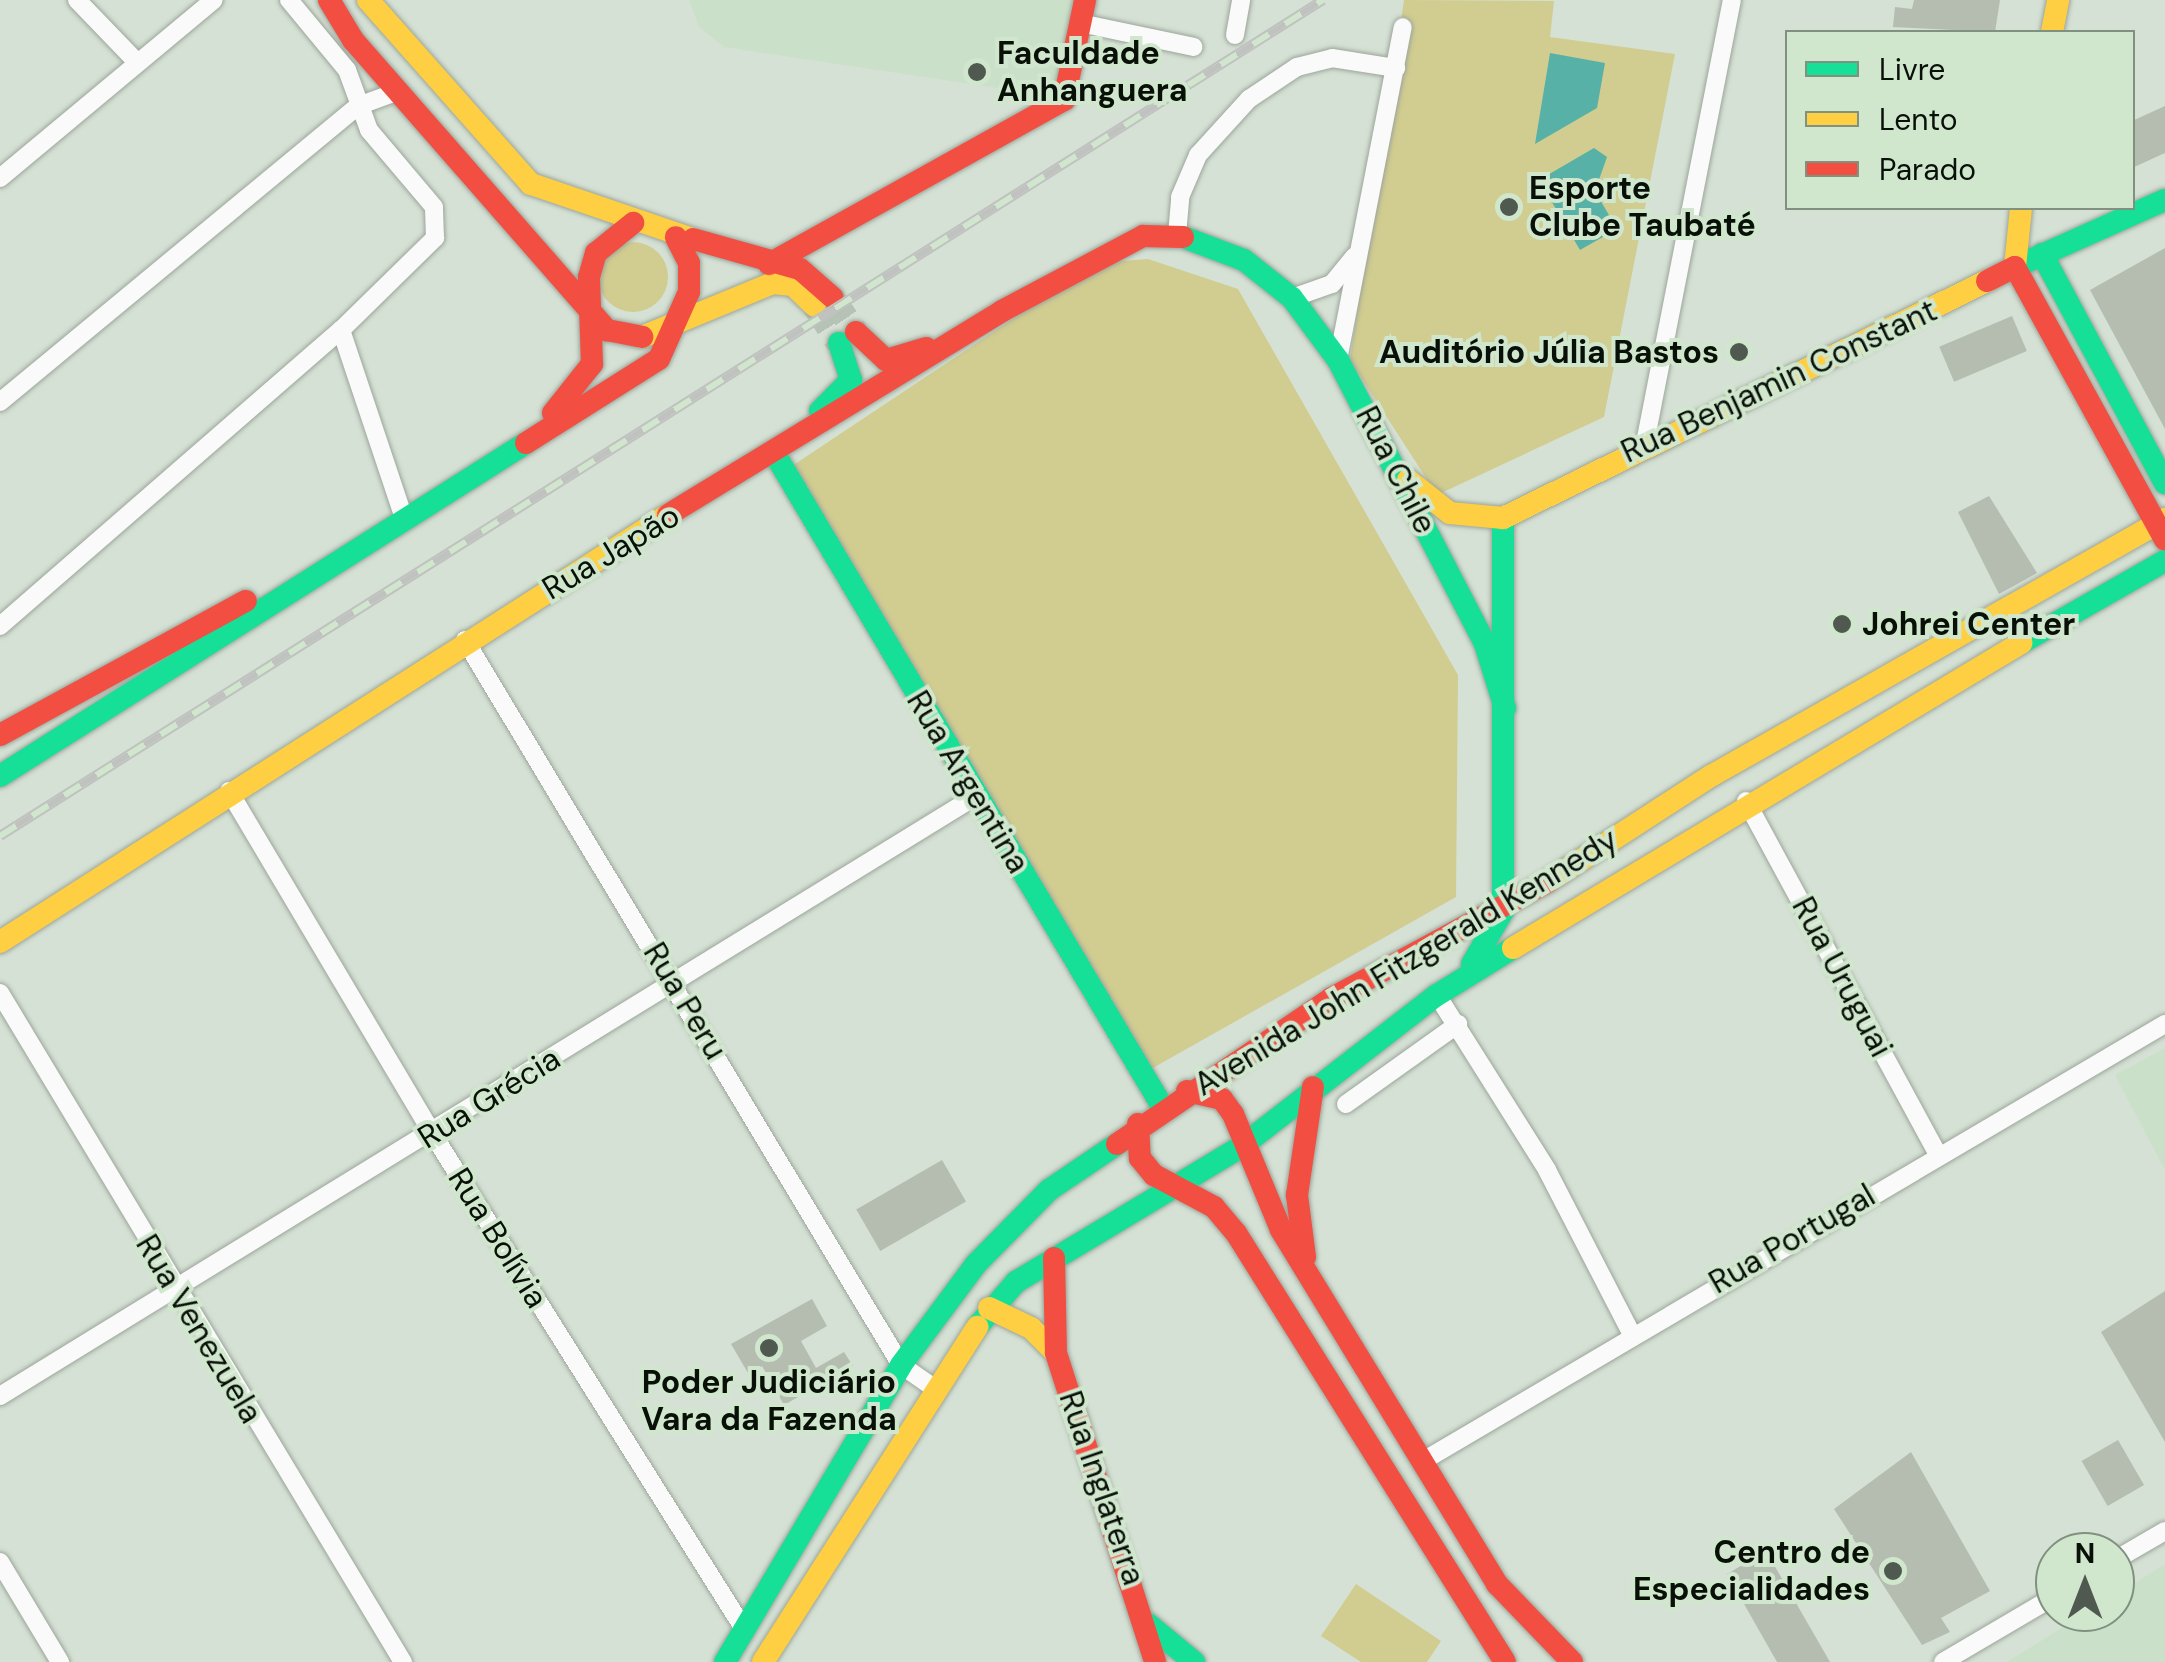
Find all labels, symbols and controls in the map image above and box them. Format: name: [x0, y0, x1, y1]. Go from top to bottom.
legend: [1785, 30, 2135, 210]
place label: Faculdade Anhanguera: [997, 35, 1188, 110]
text: Livre: [1879, 50, 1945, 89]
marker: Faculdade Anhanguera: [966, 61, 988, 83]
text: Lento: [1879, 100, 1958, 139]
text: Parado: [1879, 150, 1976, 189]
place label: Esporte Clube Taubaté: [1529, 170, 1756, 245]
marker: Esporte Clube Taubaté: [1498, 196, 1520, 218]
street label: Rua Benjamin Constant: [1615, 291, 1943, 471]
place label: Auditório Júlia Bastos: [1379, 333, 1719, 371]
marker: Auditório Júlia Bastos: [1728, 341, 1750, 363]
street label: Rua Chile: [1348, 400, 1444, 540]
street label: Rua Japão: [535, 496, 687, 608]
place label: Johrei Center: [1862, 605, 2075, 643]
marker: Johrei Center: [1831, 613, 1853, 635]
street label: Rua Argentina: [899, 684, 1037, 880]
street label: Avenida John Fitzgerald Kennedy: [1187, 820, 1625, 1104]
street label: Rua Uruguai: [1784, 890, 1900, 1064]
street label: Rua Peru: [635, 936, 735, 1066]
street label: Rua Grécia: [411, 1039, 567, 1157]
street label: Rua Bolívia: [440, 1161, 556, 1315]
street label: Rua Portugal: [1702, 1176, 1882, 1302]
street label: Rua Venezuela: [128, 1228, 270, 1430]
marker: Poder Judiciário Vara da Fazenda: [758, 1337, 780, 1359]
place label: Poder Judiciário Vara da Fazenda: [641, 1364, 897, 1439]
street label: Rua Inglaterra: [1051, 1386, 1153, 1590]
north arrow: [2035, 1532, 2135, 1632]
place label: Centro de Especialidades: [1633, 1534, 1870, 1609]
text: N: [2075, 1535, 2095, 1572]
marker: Centro de Especialidades: [1880, 1558, 1906, 1584]

